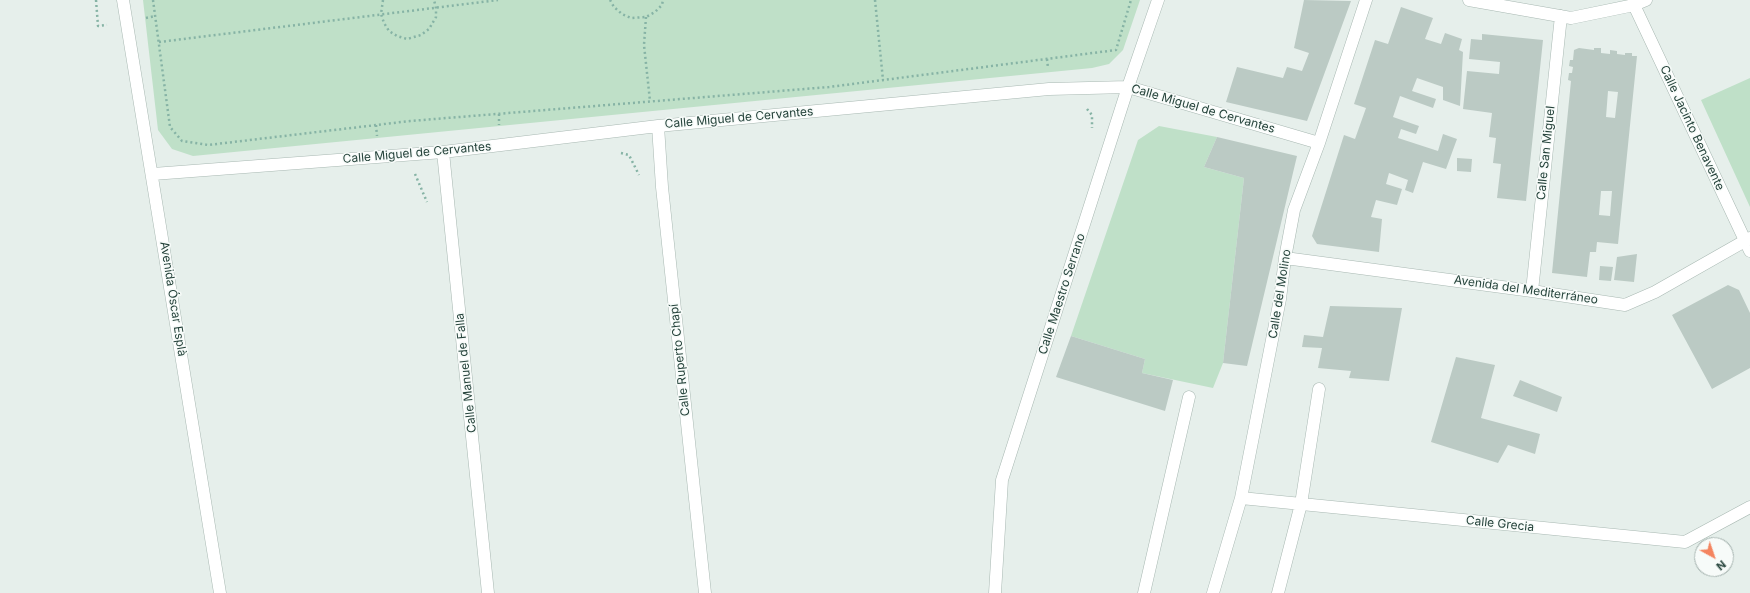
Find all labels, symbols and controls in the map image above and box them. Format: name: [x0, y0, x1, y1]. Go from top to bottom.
street label: Calle Jacinto Benavente: [1657, 63, 1727, 193]
street label: Calle Miguel de Cervantes: [1129, 82, 1277, 136]
street label: Calle Miguel de Cervantes: [664, 104, 814, 132]
street label: Calle San Miguel: [1534, 105, 1558, 201]
street label: Calle Miguel de Cervantes: [342, 139, 492, 167]
street label: Calle Maestro Serrano: [1036, 232, 1088, 356]
street label: Avenida Óscar Esplà: [157, 241, 189, 357]
street label: Calle del Molino: [1266, 248, 1294, 340]
street label: Avenida del Mediterráneo: [1453, 273, 1599, 307]
street label: Calle Ruperto Chapí: [667, 303, 693, 417]
street label: Calle Manuel de Falla: [453, 312, 479, 434]
street label: Calle Grecia: [1465, 513, 1535, 535]
north arrow: [1694, 537, 1734, 577]
text: N: [1713, 557, 1729, 573]

